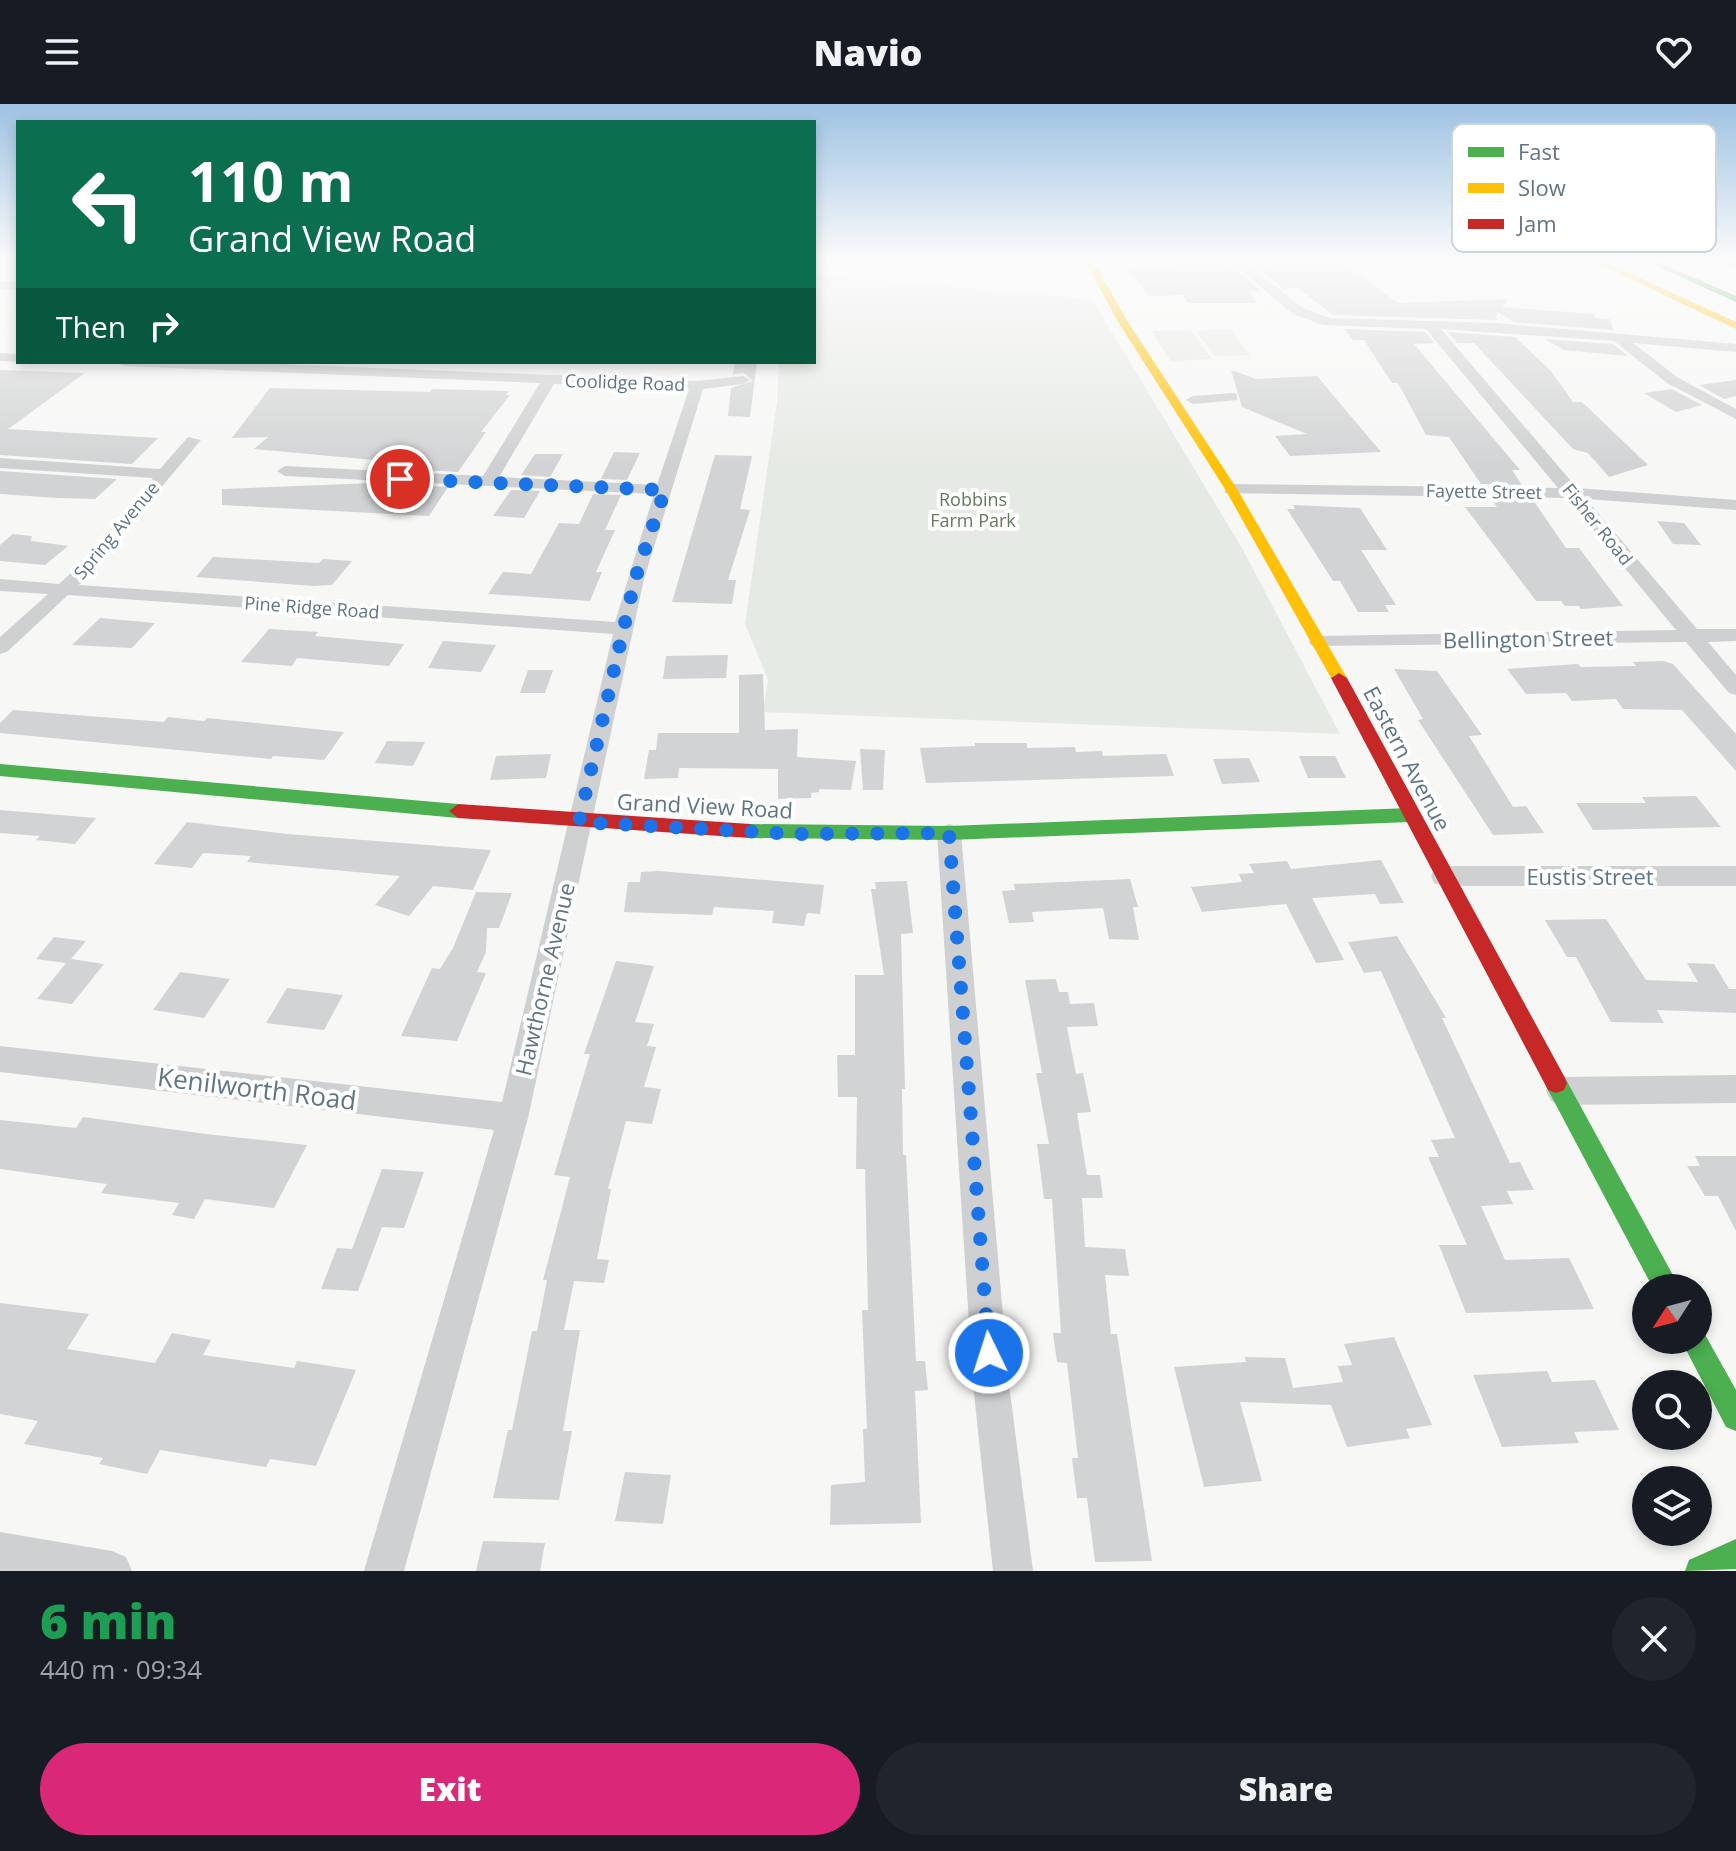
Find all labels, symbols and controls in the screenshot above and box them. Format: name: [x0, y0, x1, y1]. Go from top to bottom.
text: Navio: [813, 28, 923, 77]
icon: menu: [40, 30, 84, 74]
icon: heart: [1652, 30, 1696, 74]
legend: [1452, 124, 1716, 252]
text: Fast: [1518, 136, 1560, 166]
text: 110 m: [188, 142, 354, 218]
icon: left: [56, 152, 160, 256]
text: Slow: [1518, 172, 1566, 202]
text: Jam: [1516, 208, 1557, 238]
text: Grand View Road: [188, 214, 476, 263]
icon: right: [142, 304, 186, 348]
text: Then: [56, 306, 126, 347]
street label: Coolidge Road: [564, 368, 686, 396]
pin: [366, 445, 434, 513]
icon: arrive: [378, 457, 422, 501]
street label: Spring Avenue: [68, 476, 164, 584]
street label: Fayette Street: [1426, 478, 1542, 504]
street label: Fisher Road: [1558, 478, 1638, 570]
park label: Robbins Farm Park: [930, 487, 1016, 532]
street label: Pine Ridge Road: [244, 590, 380, 624]
street label: Bellington Street: [1443, 622, 1614, 654]
street label: Eastern Avenue: [1357, 680, 1459, 836]
street label: Grand View Road: [616, 785, 794, 825]
street label: Eustis Street: [1526, 861, 1654, 891]
street label: Hawthorne Avenue: [507, 880, 581, 1078]
street label: Kenilworth Road: [156, 1058, 358, 1118]
north arrow: [1632, 1274, 1712, 1354]
map controls: [1632, 1274, 1712, 1546]
position arrow: [947, 1311, 1031, 1395]
button: search: [1632, 1370, 1712, 1450]
button: layers: [1632, 1466, 1712, 1546]
text: 6 min: [40, 1588, 176, 1653]
button: close: [1612, 1597, 1696, 1681]
text: 440 m · 09:34: [40, 1651, 202, 1687]
button: Exit: [40, 1743, 860, 1835]
button: Share: [876, 1743, 1696, 1835]

